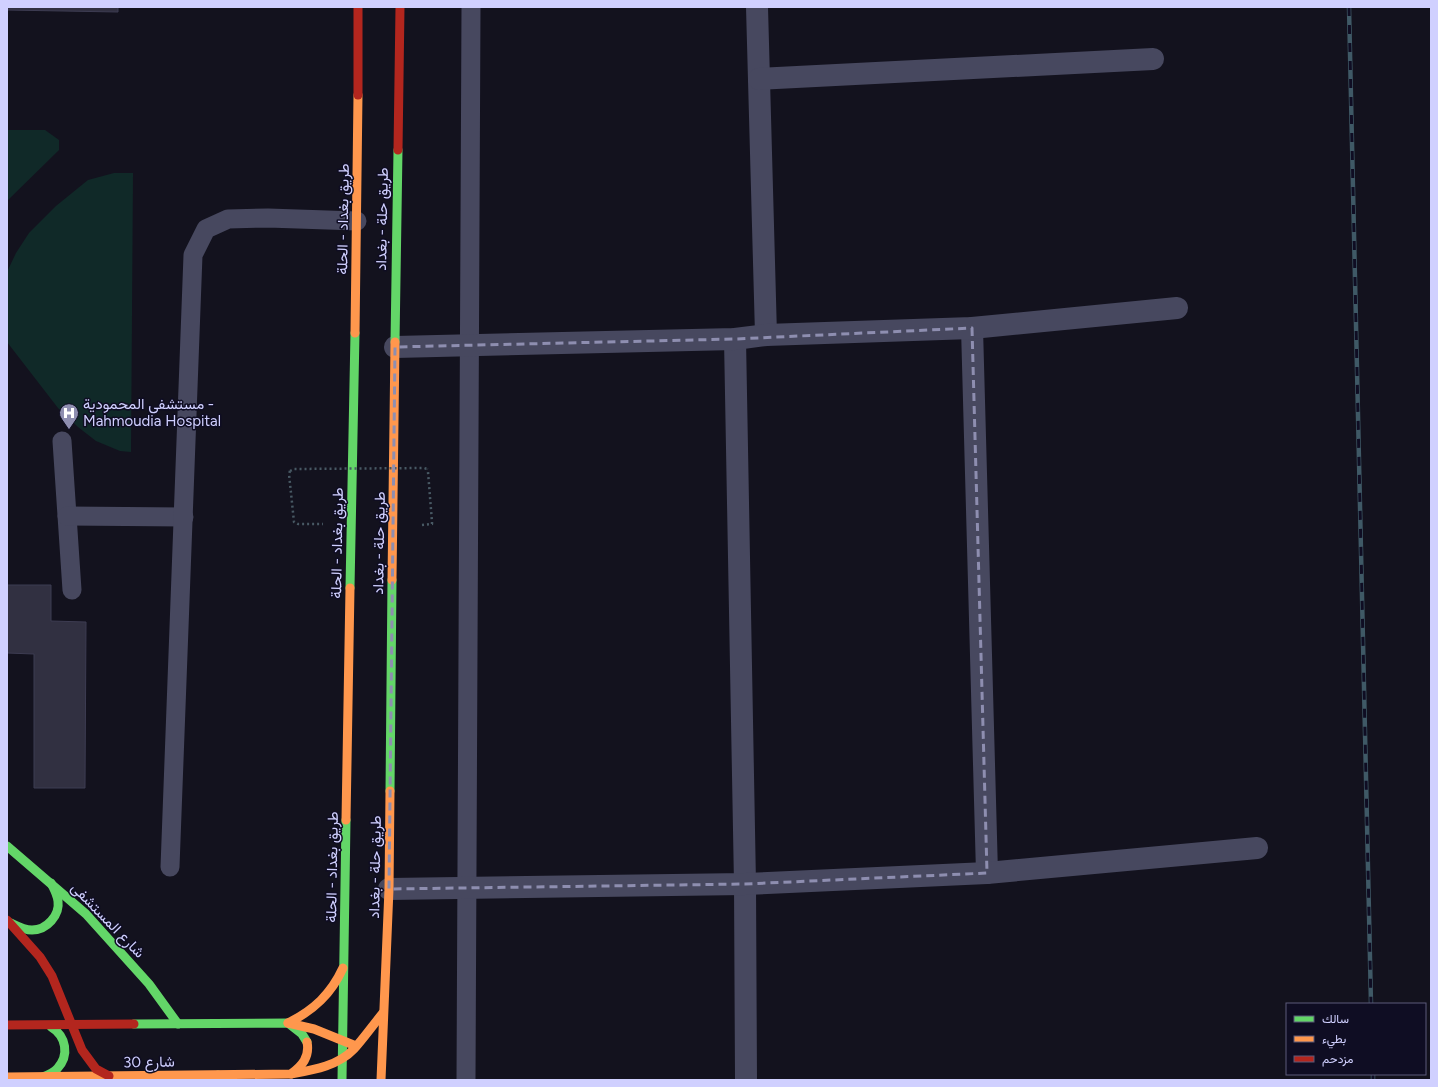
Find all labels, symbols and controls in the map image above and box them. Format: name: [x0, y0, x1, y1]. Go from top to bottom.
street label: طريق بغداد - الحلة: [333, 163, 354, 275]
street label: طريق حلة - بغداد: [372, 167, 393, 271]
place label: مستشفى المحمودية - Mahmoudia Hospital: [83, 395, 221, 430]
hospital icon: مستشفى المحمودية - Mahmoudia Hospital: [58, 402, 80, 430]
street label: طريق بغداد - الحلة: [327, 487, 348, 599]
street label: طريق حلة - بغداد: [369, 491, 390, 595]
street label: طريق بغداد - الحلة: [322, 811, 343, 923]
street label: طريق حلة - بغداد: [365, 815, 386, 919]
street label: شارع المستشفى: [66, 878, 149, 963]
legend: [1286, 1003, 1426, 1075]
text: سالك: [1322, 1012, 1349, 1026]
text: بطيء: [1322, 1032, 1346, 1049]
text: مزدحم: [1322, 1052, 1353, 1067]
street label: شارع 30: [123, 1053, 175, 1073]

